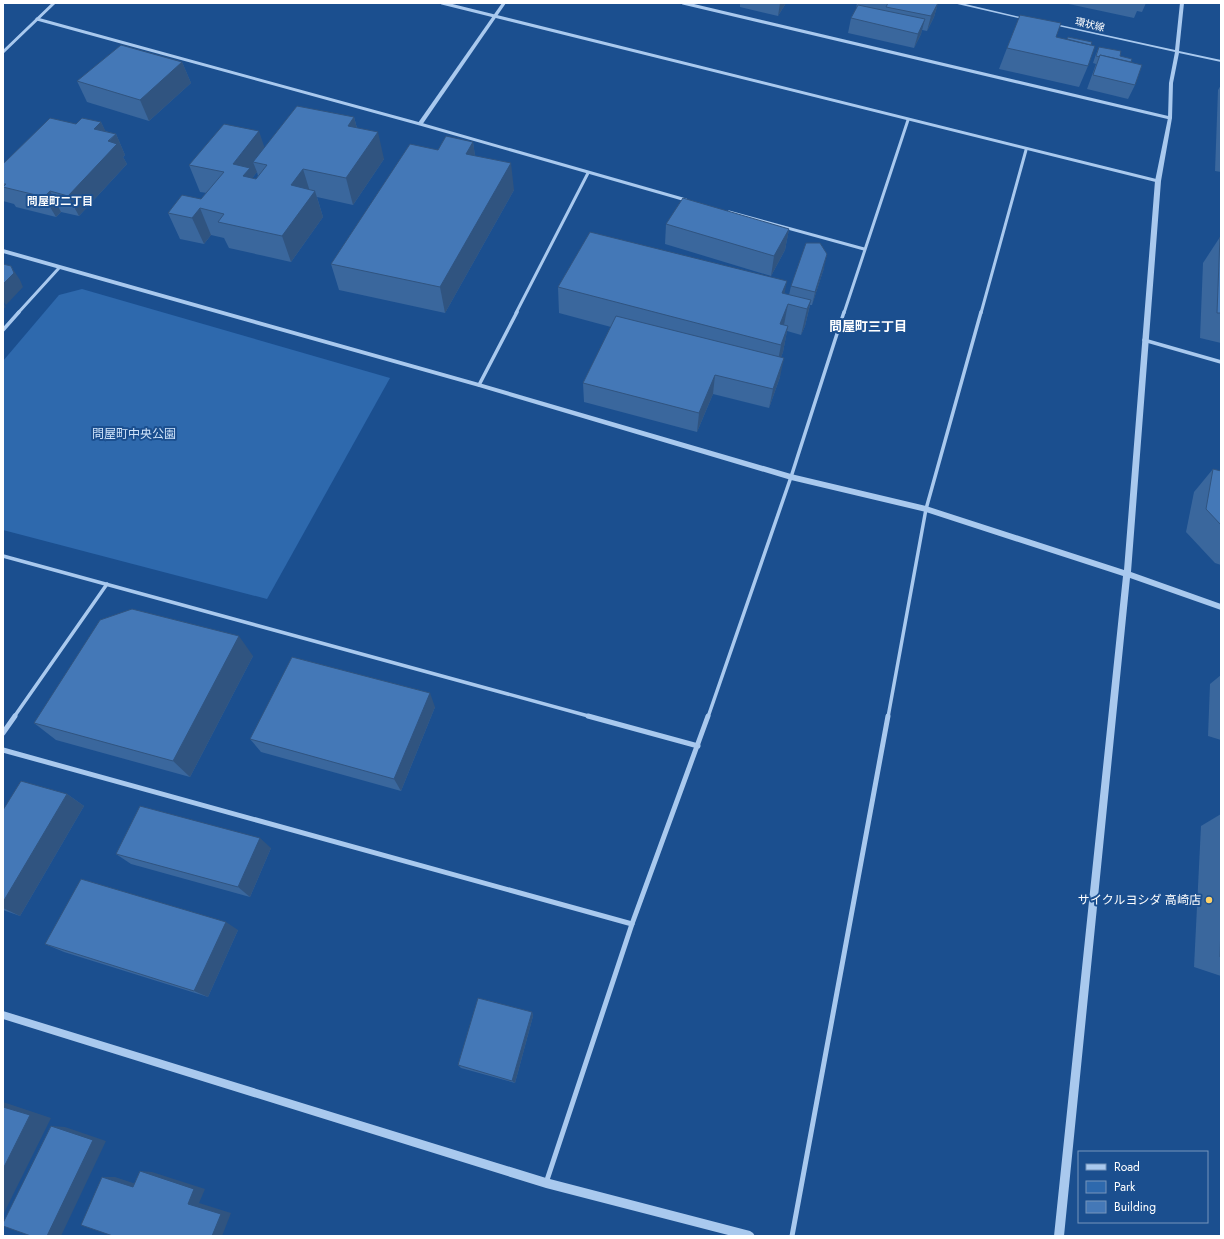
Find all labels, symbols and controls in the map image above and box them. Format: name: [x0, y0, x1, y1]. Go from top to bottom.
street label: 環状線: [1074, 14, 1106, 35]
district label: 問屋町二丁目: [27, 193, 93, 209]
district label: 問屋町三丁目: [829, 317, 907, 336]
park label: 問屋町中央公園: [92, 425, 176, 443]
place label: サイクルヨシダ 高崎店: [1078, 891, 1201, 909]
marker: サイクルヨシダ 高崎店: [1204, 895, 1214, 905]
legend: [1078, 1151, 1208, 1223]
text: Road: [1114, 1158, 1140, 1176]
text: Park: [1114, 1178, 1136, 1196]
text: Building: [1114, 1198, 1156, 1216]

